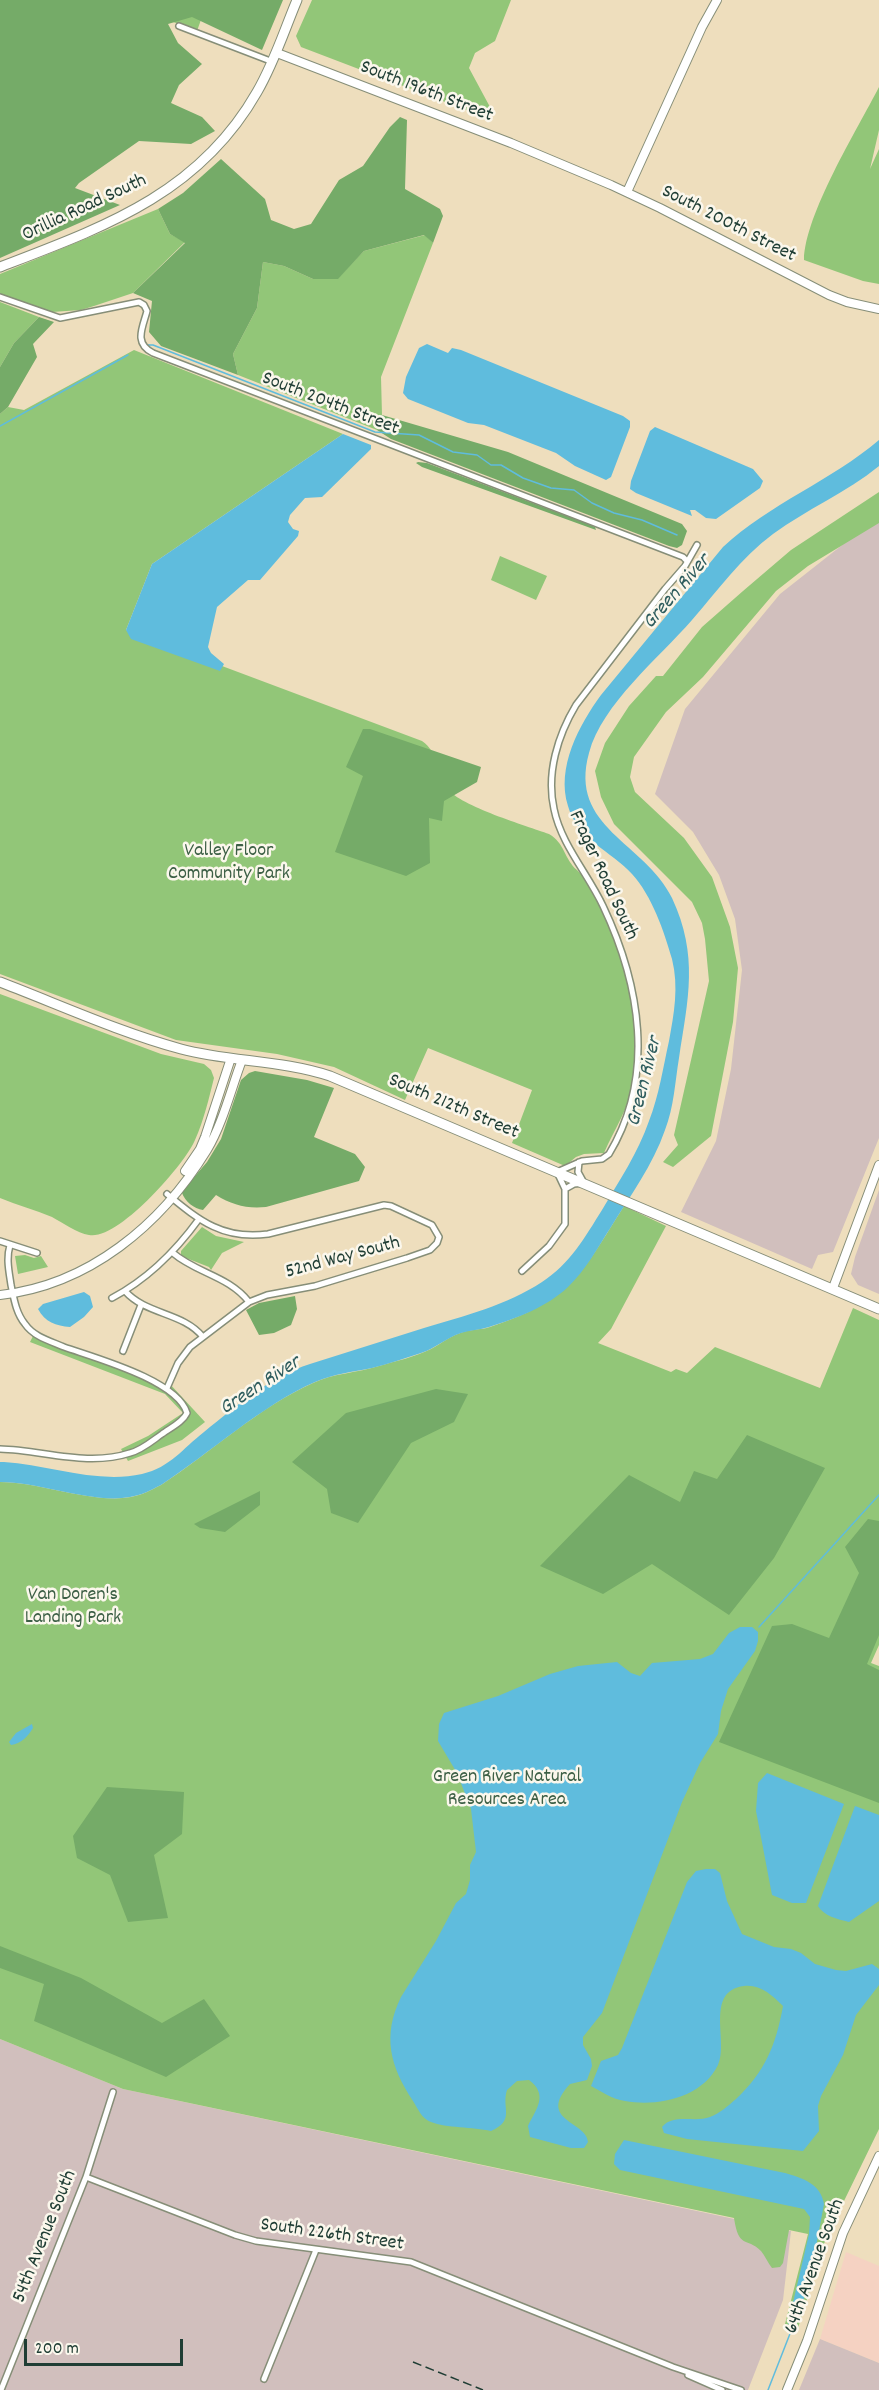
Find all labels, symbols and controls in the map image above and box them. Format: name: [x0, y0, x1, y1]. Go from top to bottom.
street label: South 196th Street: [356, 57, 496, 129]
street label: Orillia Road South: [19, 170, 151, 248]
street label: South 200th Street: [657, 181, 799, 269]
street label: South 204th Street: [258, 368, 402, 442]
water label: Green River: [639, 550, 717, 636]
street label: Frager Road South: [562, 807, 642, 945]
park label: Valley Floor Community Park: [168, 840, 290, 887]
water label: Green River: [623, 1035, 669, 1129]
street label: South 212th Street: [384, 1070, 522, 1146]
street label: 52nd Way South: [283, 1232, 403, 1286]
water label: Green River: [216, 1352, 306, 1422]
park label: Van Doren's Landing Park: [25, 1584, 121, 1631]
park label: Green River Natural Resources Area: [433, 1766, 581, 1813]
street label: 54th Avenue South: [8, 2167, 84, 2307]
street label: 64th Avenue South: [781, 2196, 851, 2338]
street label: South 226th Street: [259, 2214, 405, 2258]
scale bar: [27, 2327, 186, 2365]
text: 200 m: [35, 2337, 79, 2362]

